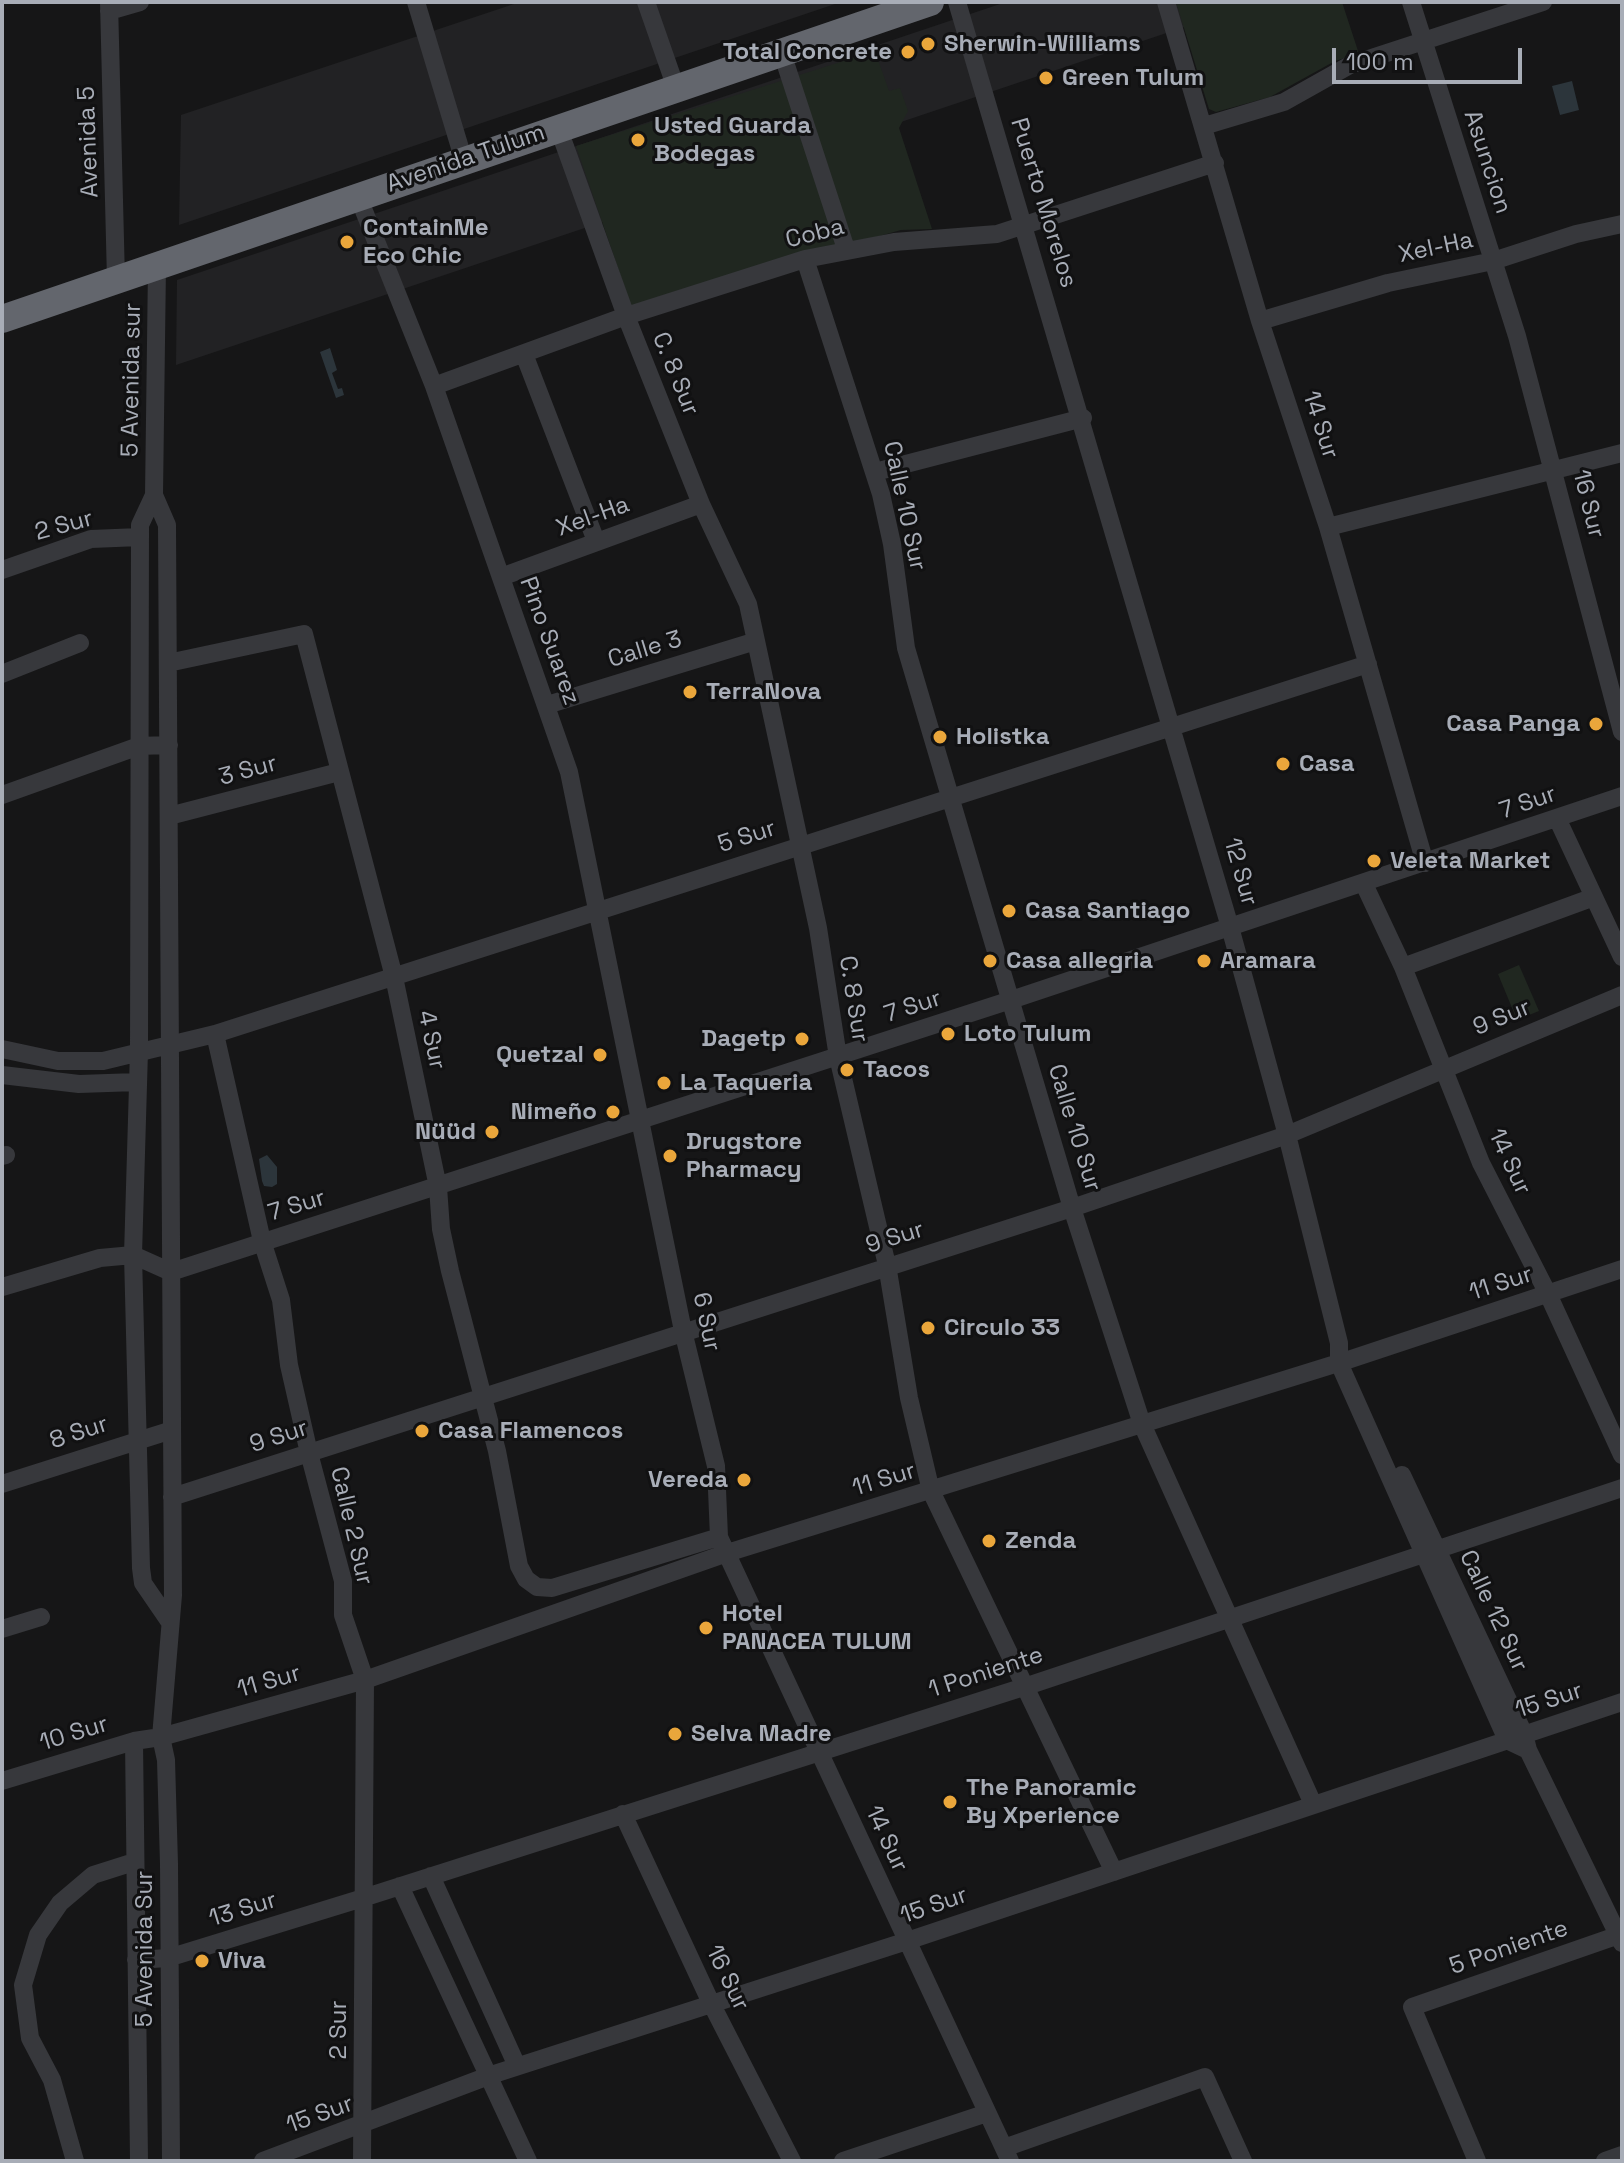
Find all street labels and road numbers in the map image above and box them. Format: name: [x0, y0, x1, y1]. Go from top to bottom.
street label: Avenida 5: [73, 86, 105, 198]
street label: Asuncion: [1457, 107, 1517, 217]
street label: Puerto Morelos: [1004, 115, 1082, 291]
street label: Avenida Tulum: [383, 118, 549, 200]
street label: Coba: [783, 213, 847, 255]
street label: Xel-Ha: [1396, 226, 1476, 270]
street label: 5 Avenida sur: [116, 303, 148, 457]
street label: C. 8 Sur: [645, 328, 705, 420]
street label: 14 Sur: [1296, 387, 1344, 463]
street label: Calle 10 Sur: [876, 439, 932, 573]
street label: 16 Sur: [1566, 467, 1610, 541]
street label: Xel-Ha: [553, 491, 633, 543]
street label: 2 Sur: [32, 504, 96, 548]
street label: Pino Suarez: [513, 573, 585, 709]
street label: Calle 3: [605, 625, 685, 675]
street label: 3 Sur: [216, 749, 280, 793]
street label: 7 Sur: [1496, 780, 1560, 826]
street label: 5 Sur: [714, 814, 780, 860]
street label: 12 Sur: [1217, 835, 1263, 909]
street label: C. 8 Sur: [832, 954, 874, 1044]
street label: 7 Sur: [881, 984, 945, 1030]
street label: 9 Sur: [1469, 994, 1535, 1042]
street label: 4 Sur: [411, 1008, 451, 1072]
street label: Calle 10 Sur: [1041, 1061, 1107, 1195]
street label: 14 Sur: [1481, 1124, 1537, 1200]
street label: 7 Sur: [265, 1184, 329, 1228]
street label: 9 Sur: [862, 1216, 928, 1260]
street label: 11 Sur: [1466, 1260, 1536, 1308]
street label: 6 Sur: [686, 1290, 726, 1354]
street label: 8 Sur: [46, 1410, 112, 1456]
street label: 9 Sur: [246, 1414, 312, 1460]
street label: 11 Sur: [849, 1457, 919, 1503]
street label: Calle 2 Sur: [323, 1464, 379, 1588]
street label: Calle 12 Sur: [1452, 1546, 1534, 1676]
street label: 1 Poniente: [925, 1641, 1047, 1705]
street label: 11 Sur: [234, 1659, 304, 1705]
street label: 15 Sur: [1512, 1677, 1586, 1725]
street label: 10 Sur: [36, 1710, 112, 1758]
street label: 14 Sur: [858, 1801, 914, 1877]
street label: 5 Avenida Sur: [131, 1871, 159, 2027]
street label: 15 Sur: [897, 1881, 971, 1931]
street label: 13 Sur: [206, 1886, 280, 1934]
street label: 5 Poniente: [1446, 1914, 1572, 1982]
street label: 16 Sur: [699, 1941, 755, 2015]
street label: 2 Sur: [325, 2000, 353, 2060]
street label: 15 Sur: [283, 2090, 357, 2140]

